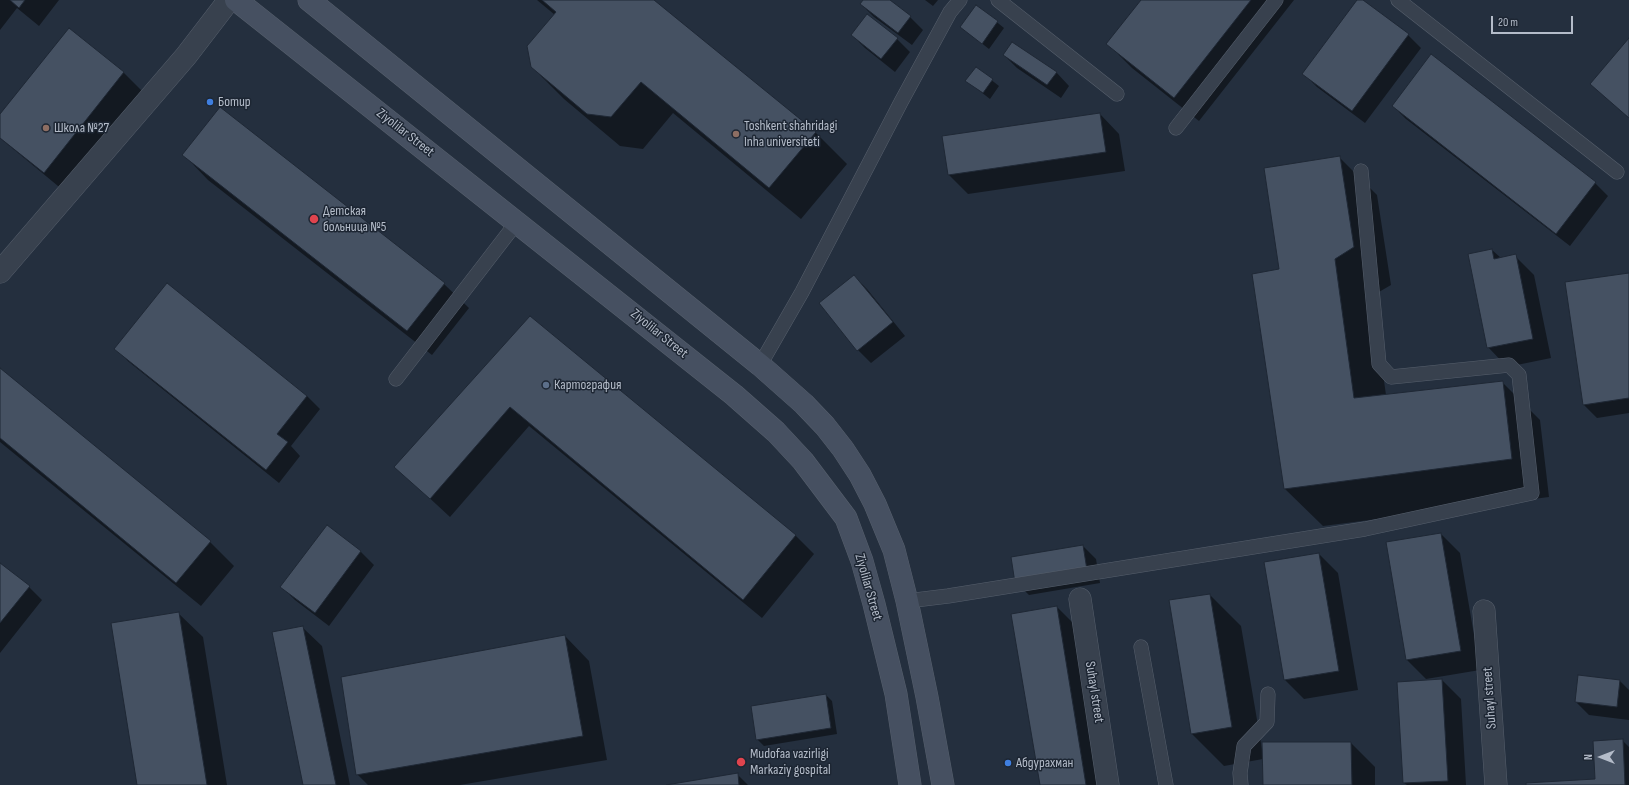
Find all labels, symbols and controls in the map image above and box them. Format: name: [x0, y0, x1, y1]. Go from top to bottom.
scale bar: [1493, 8, 1575, 34]
text: 20 m: [1498, 15, 1518, 30]
place label: Ботир: [218, 94, 251, 110]
marker: Ботир: [205, 97, 215, 107]
street label: Ziyolilar Street: [373, 105, 437, 161]
place label: Toshkent shahridagi Inha universiteti: [744, 118, 837, 150]
place label: Школа №27: [54, 120, 109, 136]
marker: Школа №27: [41, 123, 51, 133]
marker: Toshkent shahridagi Inha universiteti: [731, 129, 741, 139]
place label: Детская больница №5: [323, 203, 386, 236]
marker: Детская больница №5: [308, 213, 320, 225]
street label: Ziyolilar Street: [627, 306, 691, 362]
place label: Картография: [554, 377, 621, 393]
marker: Картография: [541, 380, 551, 390]
street label: Ziyolilar Street: [850, 552, 886, 622]
street label: Suhayl street: [1081, 660, 1107, 724]
street label: Suhayl street: [1479, 667, 1501, 729]
north arrow: [1581, 737, 1621, 777]
place label: Mudofaa vazirligi Markaziy gospital: [750, 746, 831, 778]
text: N: [1582, 754, 1595, 760]
place label: Абдурахман: [1016, 755, 1073, 771]
marker: Mudofaa vazirligi Markaziy gospital: [735, 756, 747, 768]
marker: Абдурахман: [1003, 758, 1013, 768]

